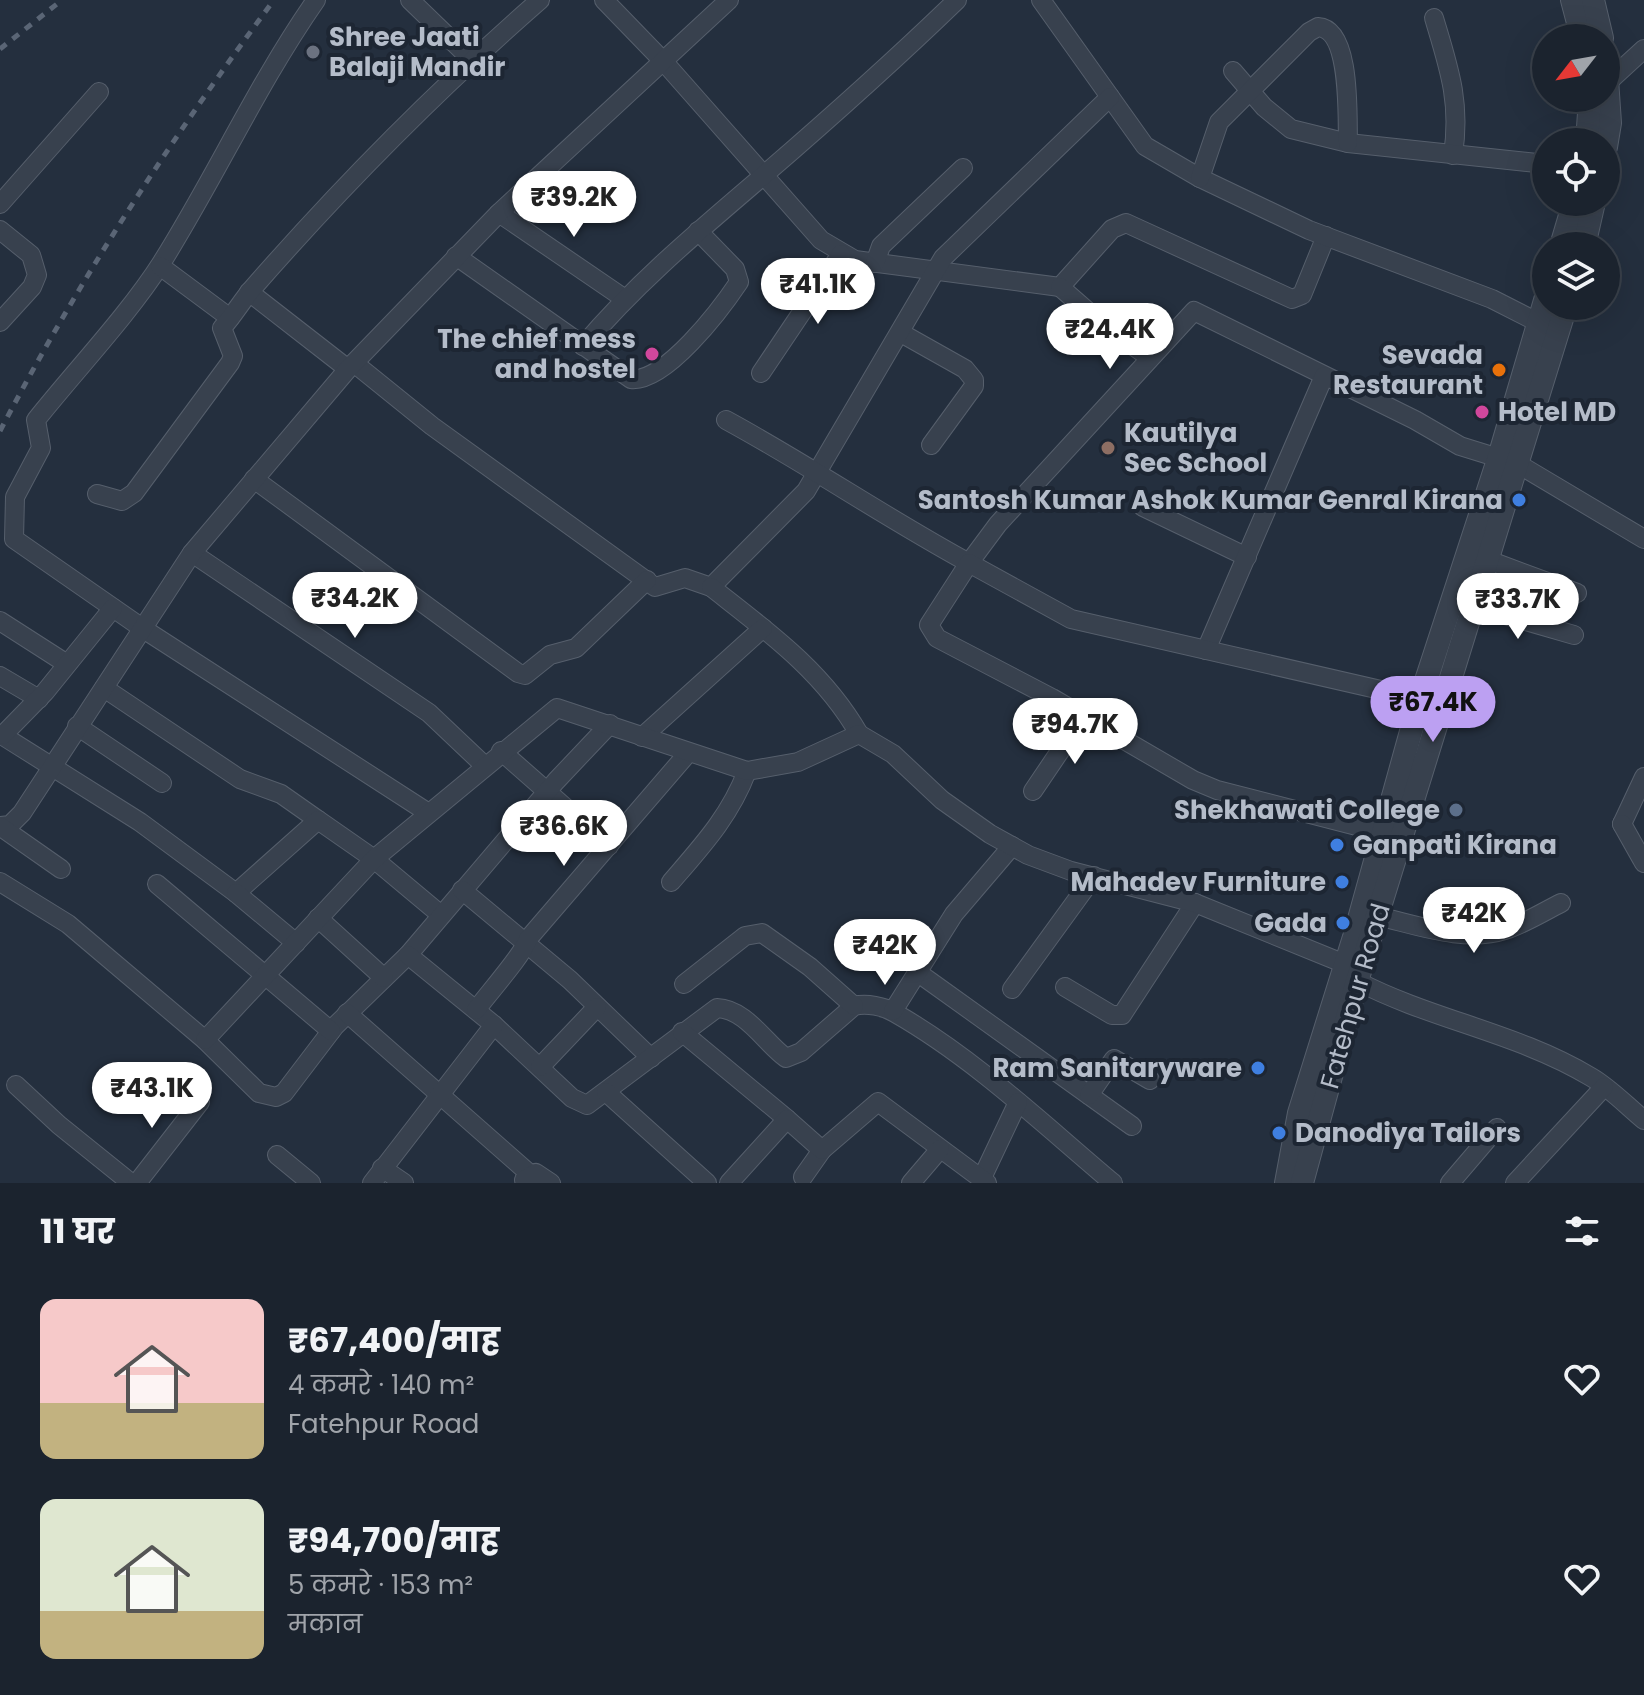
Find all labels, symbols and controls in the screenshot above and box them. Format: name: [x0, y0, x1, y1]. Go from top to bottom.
place label: Shree Jaati Balaji Mandir: [329, 19, 505, 85]
north arrow: [1532, 24, 1620, 112]
map controls: [1532, 24, 1620, 320]
marker: Shree Jaati Balaji Mandir: [304, 43, 322, 61]
button: locate: [1532, 128, 1620, 216]
pin: ₹39.2K: [509, 171, 639, 239]
text: ₹39.2K: [530, 179, 618, 215]
button: layers: [1532, 232, 1620, 320]
pin: ₹41.1K: [753, 258, 883, 326]
text: ₹41.1K: [779, 266, 857, 302]
pin: ₹24.4K: [1045, 303, 1175, 371]
text: ₹24.4K: [1064, 311, 1156, 347]
place label: The chief mess and hostel: [437, 321, 636, 387]
place label: Sevada Restaurant: [1333, 337, 1483, 403]
marker: The chief mess and hostel: [643, 345, 661, 363]
marker: Sevada Restaurant: [1490, 361, 1508, 379]
place label: Hotel MD: [1498, 394, 1616, 430]
marker: Hotel MD: [1473, 403, 1491, 421]
place label: Kautilya Sec School: [1124, 415, 1267, 481]
marker: Kautilya Sec School: [1099, 439, 1117, 457]
place label: Santosh Kumar Ashok Kumar Genral Kirana: [918, 482, 1503, 518]
marker: Santosh Kumar Ashok Kumar Genral Kirana: [1510, 491, 1528, 509]
pin: ₹34.2K: [290, 572, 420, 640]
pin: ₹33.7K: [1453, 573, 1583, 641]
text: ₹34.2K: [310, 580, 400, 616]
text: ₹33.7K: [1475, 581, 1561, 617]
pin: ₹67.4K: [1368, 676, 1498, 744]
text: ₹67.4K: [1388, 684, 1478, 720]
pin: ₹94.7K: [1010, 698, 1140, 766]
text: ₹94.7K: [1031, 706, 1119, 742]
place label: Shekhawati College: [1174, 792, 1440, 828]
pin: ₹36.6K: [499, 800, 629, 868]
marker: Shekhawati College: [1447, 801, 1465, 819]
text: ₹36.6K: [519, 808, 609, 844]
place label: Ganpati Kirana: [1353, 827, 1557, 863]
marker: Ganpati Kirana: [1328, 836, 1346, 854]
place label: Mahadev Furniture: [1071, 864, 1326, 900]
marker: Mahadev Furniture: [1333, 873, 1351, 891]
pin: ₹42K: [1427, 887, 1521, 955]
text: ₹42K: [1441, 895, 1507, 931]
street label: Fatehpur Road: [1311, 899, 1399, 1093]
place label: Gada: [1254, 905, 1327, 941]
marker: Gada: [1334, 914, 1352, 932]
pin: ₹42K: [838, 919, 932, 987]
text: ₹42K: [852, 927, 918, 963]
place label: Ram Sanitaryware: [992, 1050, 1242, 1086]
marker: Ram Sanitaryware: [1249, 1059, 1267, 1077]
pin: ₹43.1K: [87, 1062, 217, 1130]
text: ₹43.1K: [110, 1070, 194, 1106]
place label: Danodiya Tailors: [1295, 1115, 1521, 1151]
marker: Danodiya Tailors: [1270, 1124, 1288, 1142]
text: 11 घर: [40, 1207, 115, 1255]
icon: filters: [1560, 1209, 1604, 1253]
text: ₹67,400/माह: [288, 1316, 500, 1364]
icon: home: [104, 1331, 200, 1427]
icon: heart: [1560, 1357, 1604, 1401]
text: 4 कमरे · 140 m²: [288, 1367, 474, 1403]
text: Fatehpur Road: [288, 1406, 479, 1442]
text: ₹94,700/माह: [288, 1516, 499, 1564]
icon: home: [104, 1531, 200, 1627]
icon: heart: [1560, 1557, 1604, 1601]
text: 5 कमरे · 153 m²: [288, 1567, 473, 1603]
text: मकान: [288, 1606, 362, 1642]

